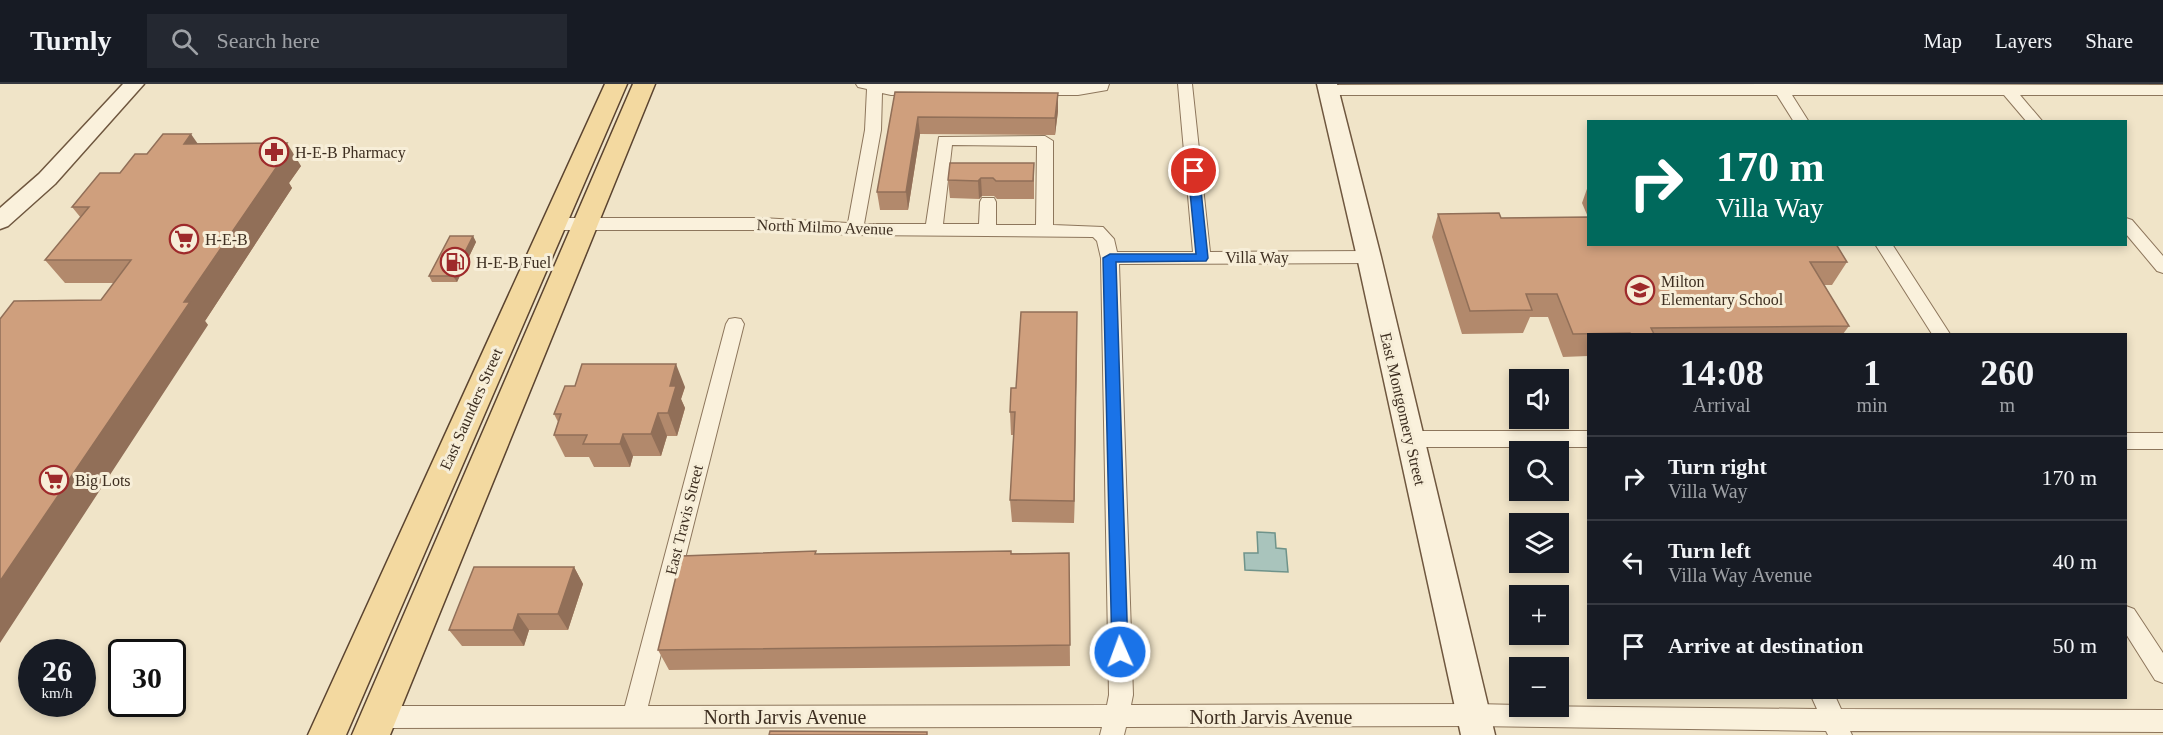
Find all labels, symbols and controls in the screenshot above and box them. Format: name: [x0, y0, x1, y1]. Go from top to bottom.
search box: [147, 14, 567, 68]
text: Turnly: [30, 25, 111, 56]
icon: search: [168, 25, 201, 58]
text: Search here: [216, 28, 320, 53]
text: Map: [1924, 29, 1962, 53]
text: Layers: [1995, 29, 2052, 53]
text: Share: [2085, 29, 2133, 53]
pharmacy icon: H-E-B Pharmacy: [258, 136, 290, 168]
place label: H-E-B Pharmacy: [295, 144, 406, 162]
icon: right: [1617, 144, 1695, 222]
text: 170 m: [1716, 144, 1825, 190]
pin: [1168, 145, 1219, 196]
icon: arrive: [1177, 154, 1210, 187]
text: Villa Way: [1716, 193, 1823, 223]
street label: North Milmo Avenue: [756, 216, 894, 238]
supermarket icon: H-E-B: [168, 223, 200, 255]
place label: H-E-B: [205, 231, 248, 248]
fuel station icon: H-E-B Fuel: [439, 246, 471, 278]
street label: Villa Way: [1225, 249, 1289, 267]
place label: H-E-B Fuel: [476, 254, 552, 271]
place label: Milton Elementary School: [1661, 273, 1784, 309]
school or university icon: Milton Elementary School: [1624, 274, 1656, 306]
street label: East Montgomery Street: [1376, 331, 1429, 488]
street label: East Saunders Street: [436, 345, 506, 473]
text: 14:08: [1680, 353, 1764, 393]
text: 1: [1863, 353, 1881, 393]
text: 260: [1980, 353, 2034, 393]
map controls: [1509, 369, 1569, 717]
button: sound: [1509, 369, 1569, 429]
text: Arrival: [1693, 394, 1751, 416]
text: min: [1856, 394, 1888, 416]
text: m: [2000, 394, 2015, 416]
button: search: [1509, 441, 1569, 501]
text: Turn right: [1668, 454, 1767, 479]
icon: right: [1617, 462, 1650, 495]
street label: East Travis Street: [662, 463, 706, 577]
supermarket icon: Big Lots: [38, 464, 70, 496]
text: 170 m: [2041, 465, 2097, 490]
place label: Big Lots: [75, 472, 131, 490]
text: Villa Way: [1668, 480, 1748, 502]
button: layers: [1509, 513, 1569, 573]
text: Turn left: [1668, 538, 1751, 563]
icon: left: [1617, 546, 1650, 579]
text: 40 m: [2052, 549, 2097, 574]
text: Villa Way Avenue: [1668, 564, 1812, 586]
button: +: [1509, 585, 1569, 645]
position arrow: [1088, 620, 1152, 684]
icon: arrive: [1617, 630, 1650, 663]
text: Arrive at destination: [1668, 633, 1864, 658]
text: 50 m: [2052, 633, 2097, 658]
speed limit sign: 30: [108, 639, 186, 717]
text: 26: [42, 654, 72, 687]
button: −: [1509, 657, 1569, 717]
text: km/h: [42, 685, 72, 701]
street label: North Jarvis Avenue: [704, 706, 867, 728]
street label: North Jarvis Avenue: [1190, 706, 1353, 728]

